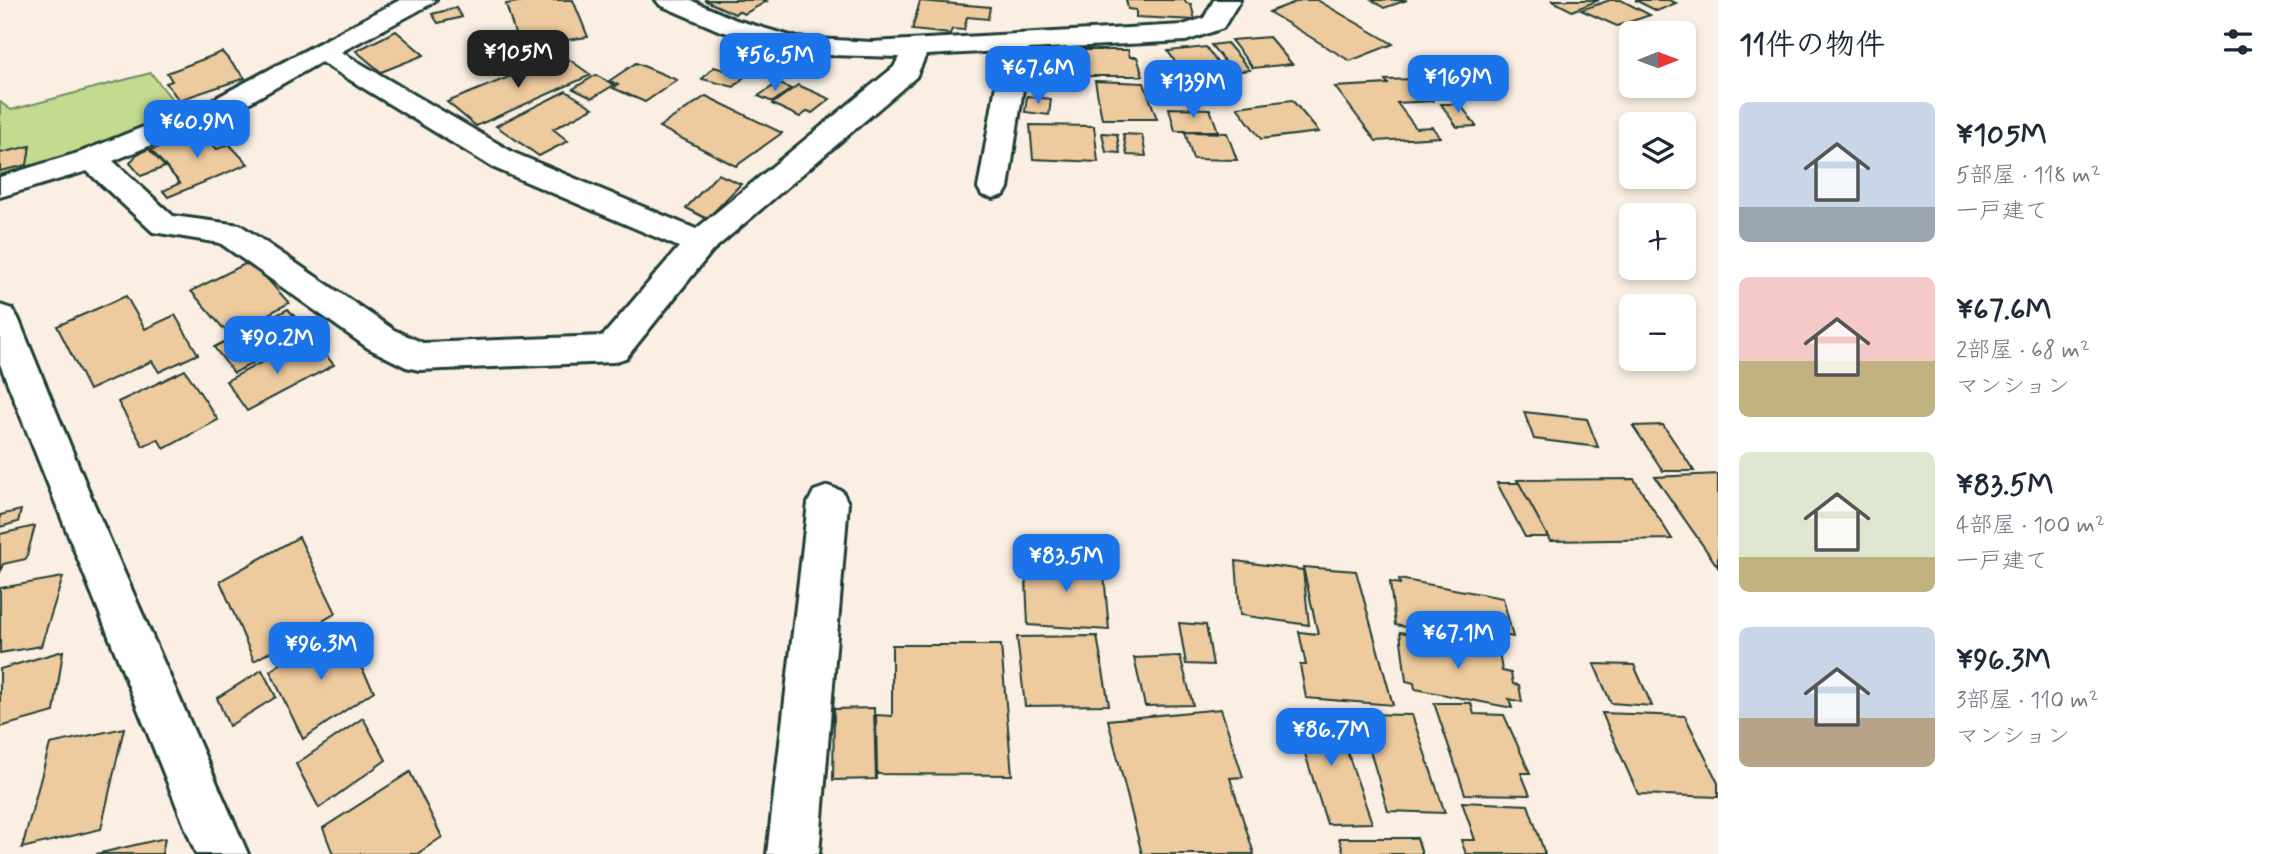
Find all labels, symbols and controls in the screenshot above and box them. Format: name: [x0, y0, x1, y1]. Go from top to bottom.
north arrow: [1619, 21, 1696, 98]
map controls: [1619, 21, 1696, 371]
icon: filters: [2219, 23, 2257, 61]
text: 11件の物件: [1739, 26, 1885, 65]
pin: ¥105M: [469, 31, 567, 90]
pin: ¥56.5M: [718, 34, 832, 93]
text: ¥105M: [483, 38, 553, 68]
text: ¥56.5M: [736, 41, 814, 71]
pin: ¥67.6M: [981, 46, 1095, 106]
text: ¥67.6M: [1001, 54, 1075, 84]
pin: ¥169M: [1409, 55, 1507, 115]
pin: ¥139M: [1144, 60, 1242, 120]
text: ¥169M: [1424, 63, 1492, 93]
text: ¥139M: [1160, 68, 1226, 98]
pin: ¥60.9M: [140, 100, 254, 160]
text: ¥60.9M: [160, 108, 234, 138]
button: layers: [1619, 112, 1696, 189]
text: ¥105M: [1956, 116, 2047, 155]
icon: home: [1795, 130, 1879, 214]
text: 5部屋 · 118 m²: [1956, 161, 2101, 191]
text: 一戸建て: [1956, 197, 2048, 227]
button: +: [1619, 203, 1696, 280]
text: ¥67.6M: [1956, 291, 2052, 330]
button: −: [1619, 294, 1696, 371]
icon: home: [1795, 305, 1879, 389]
pin: ¥90.2M: [220, 316, 334, 376]
text: ¥90.2M: [240, 324, 314, 354]
text: 2部屋 · 68 m²: [1956, 336, 2090, 366]
text: マンション: [1956, 372, 2070, 402]
text: ¥83.5M: [1956, 466, 2053, 505]
icon: home: [1795, 480, 1879, 564]
text: 4部屋 · 100 m²: [1956, 511, 2105, 541]
pin: ¥83.5M: [1009, 534, 1123, 594]
text: ¥83.5M: [1029, 542, 1103, 572]
text: 一戸建て: [1956, 547, 2048, 577]
pin: ¥67.1M: [1401, 612, 1515, 671]
text: ¥67.1M: [1422, 619, 1494, 649]
pin: ¥96.3M: [264, 622, 378, 682]
text: ¥96.3M: [285, 630, 357, 660]
text: ¥96.3M: [1956, 641, 2051, 680]
icon: home: [1795, 655, 1879, 739]
text: 3部屋 · 110 m²: [1956, 686, 2099, 716]
pin: ¥86.7M: [1274, 708, 1388, 768]
text: ¥86.7M: [1292, 716, 1370, 746]
text: マンション: [1956, 722, 2070, 752]

